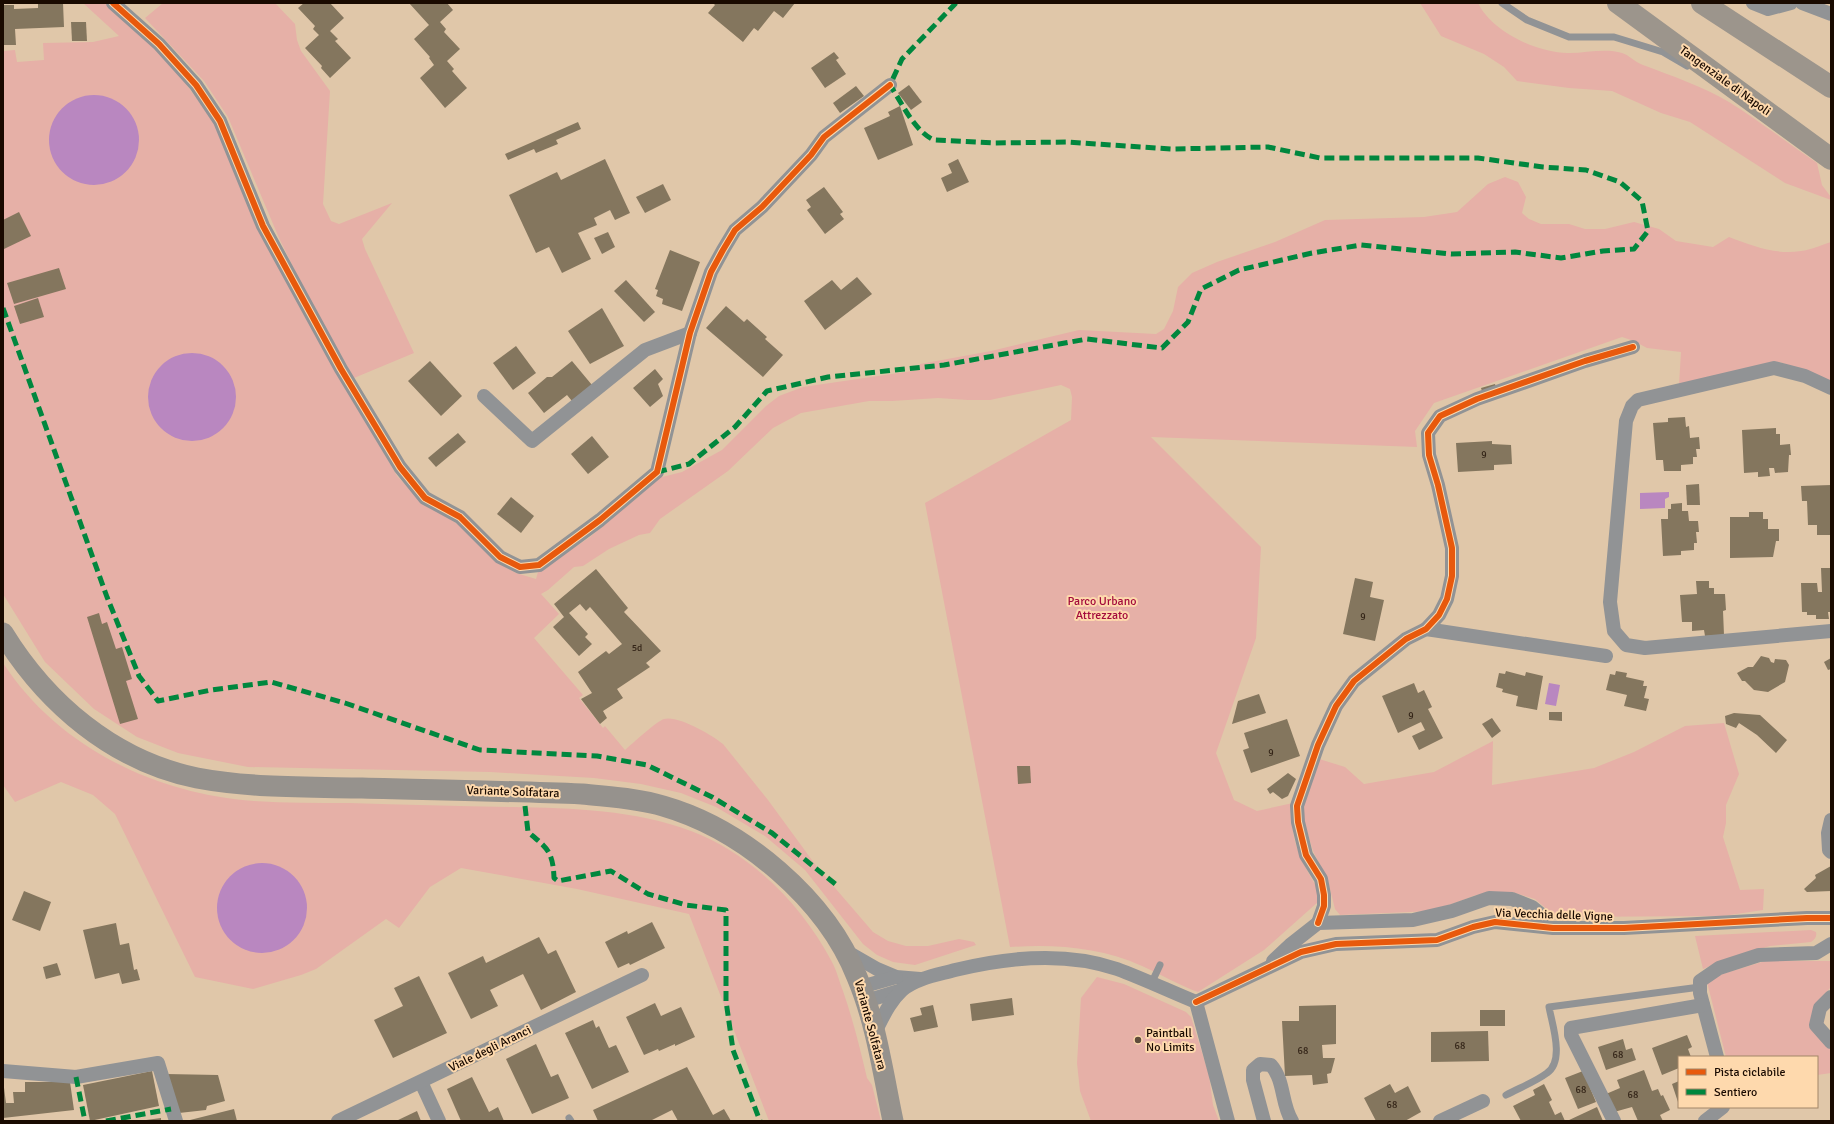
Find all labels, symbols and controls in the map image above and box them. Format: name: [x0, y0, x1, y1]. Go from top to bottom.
street label: Tangenziale di Napoli: [1676, 43, 1774, 119]
house number: 9: [1481, 449, 1487, 461]
park label: Parco Urbano Attrezzato: [1068, 594, 1136, 623]
house number: 9: [1360, 611, 1366, 623]
house number: 5d: [632, 642, 642, 654]
house number: 9: [1408, 710, 1414, 722]
house number: 9: [1268, 747, 1274, 759]
street label: Variante Solfatara: [466, 783, 560, 801]
street label: Via Vecchia delle Vigne: [1495, 905, 1613, 925]
street label: Variante Solfatara: [851, 978, 889, 1072]
street label: Viale degli Aranci: [446, 1023, 534, 1075]
place label: Paintball No Limits: [1146, 1026, 1195, 1055]
marker: Paintball No Limits: [1133, 1035, 1143, 1045]
house number: 68: [1455, 1040, 1465, 1052]
house number: 68: [1298, 1045, 1308, 1057]
house number: 68: [1613, 1049, 1623, 1061]
legend: [1678, 1056, 1818, 1108]
text: Pista ciclabile: [1714, 1065, 1786, 1080]
house number: 68: [1576, 1084, 1586, 1096]
text: Sentiero: [1714, 1085, 1757, 1100]
house number: 68: [1628, 1089, 1638, 1101]
house number: 68: [1387, 1099, 1397, 1111]

